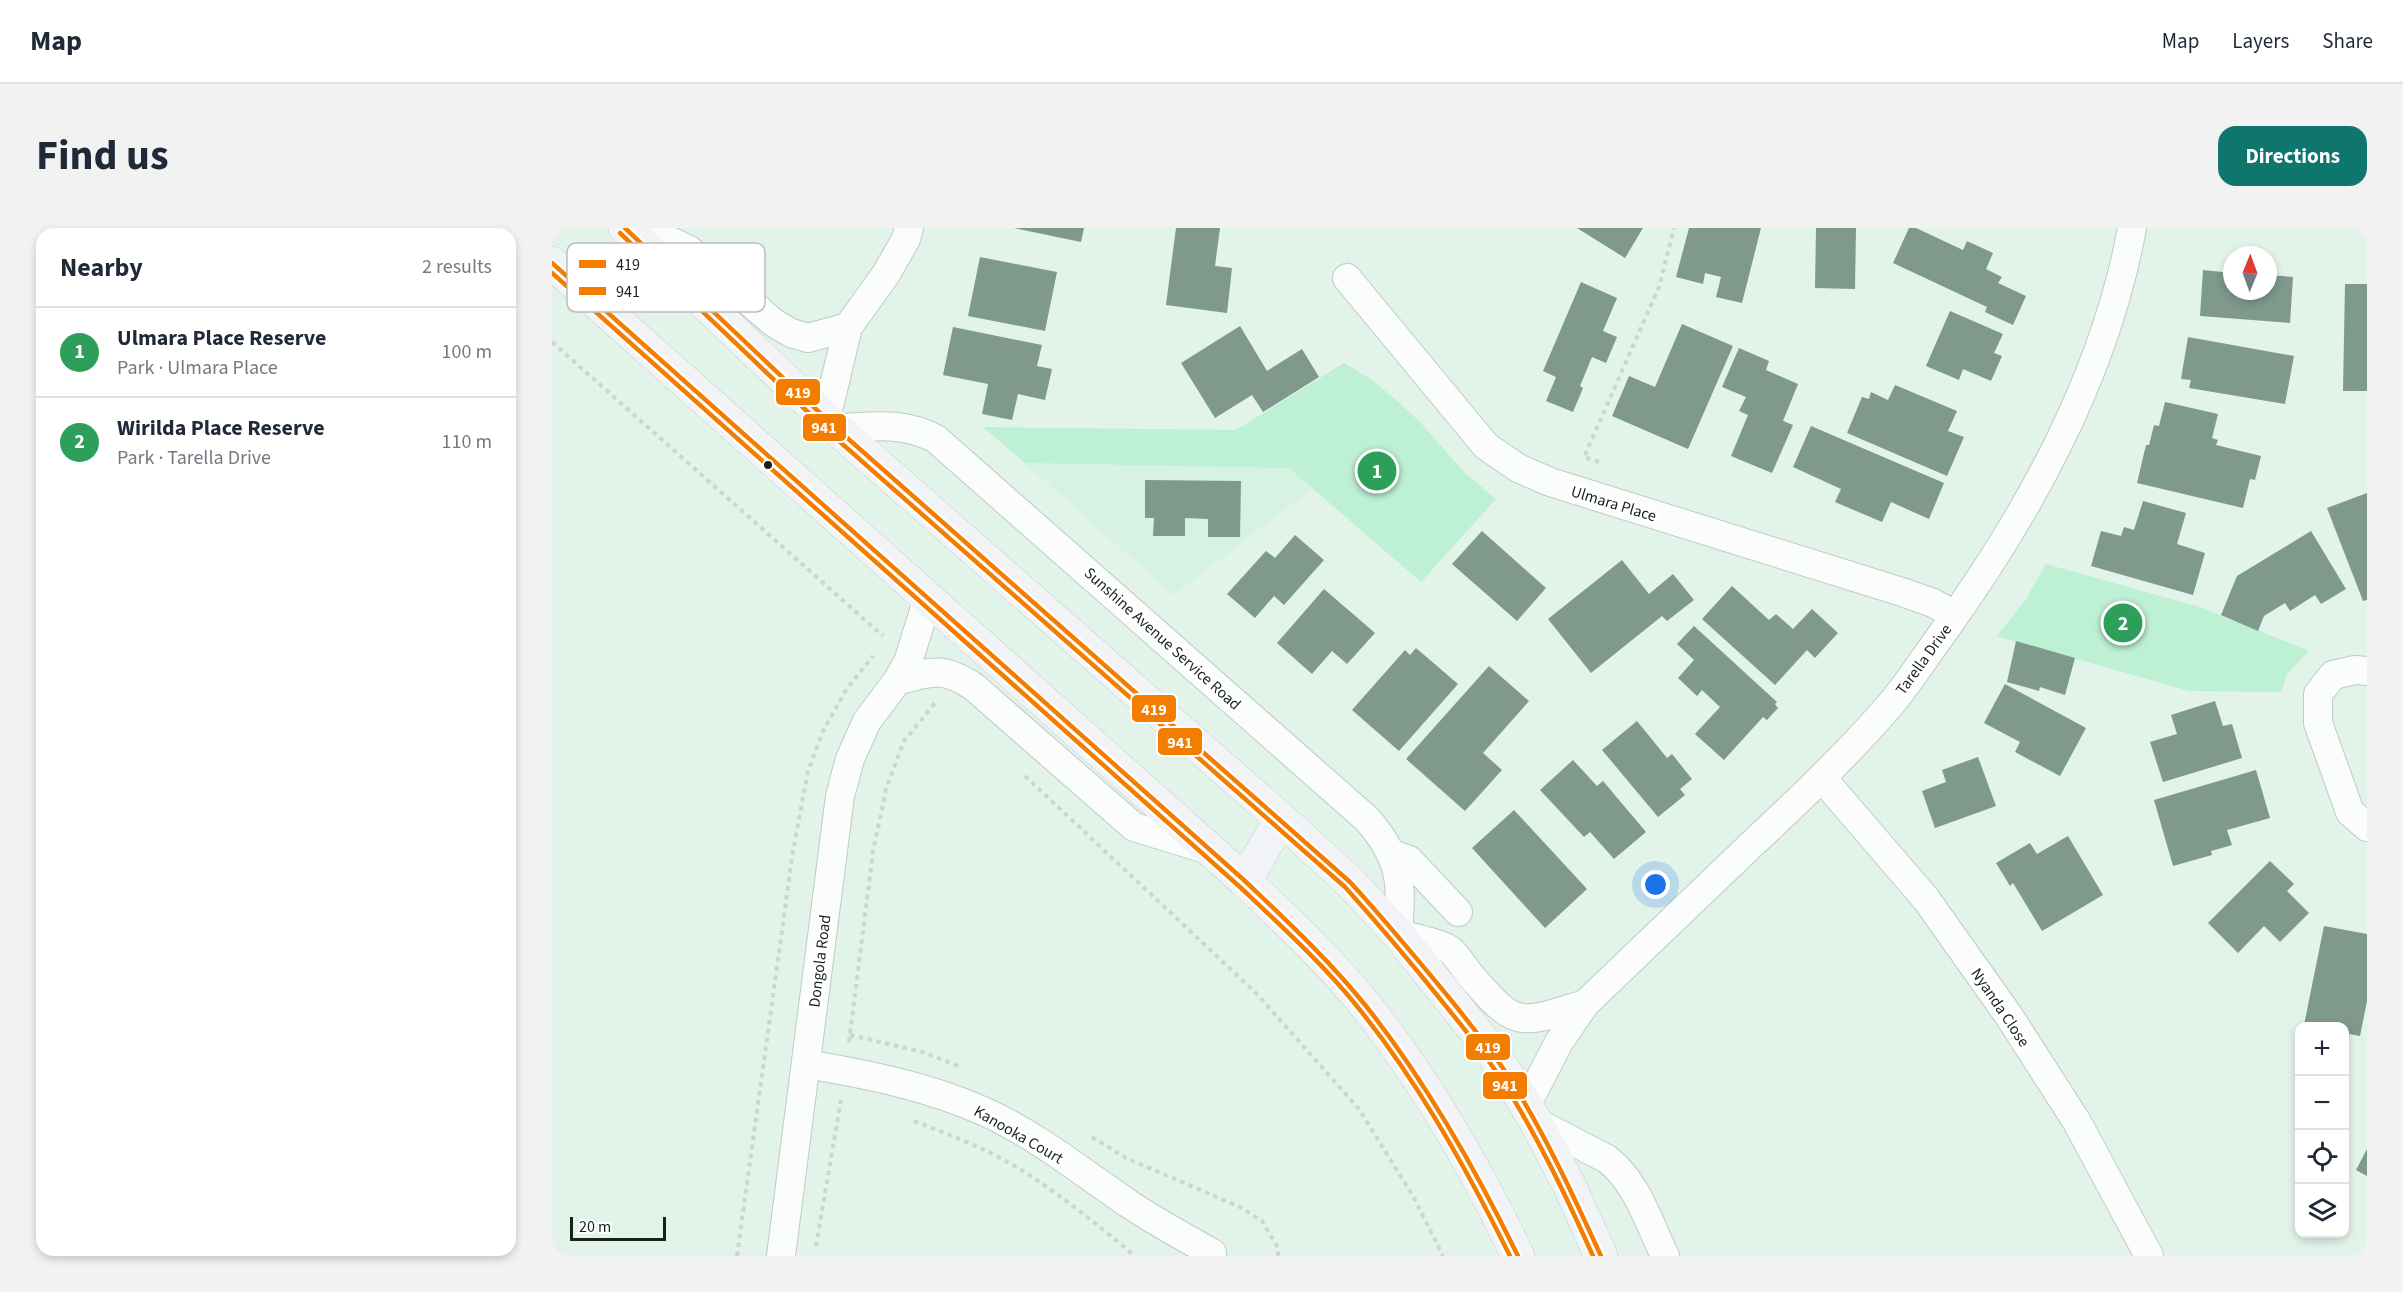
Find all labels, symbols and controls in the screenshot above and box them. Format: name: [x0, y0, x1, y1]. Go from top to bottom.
text: Map: [30, 21, 82, 61]
text: Map: [2162, 26, 2199, 56]
text: Layers: [2232, 26, 2289, 56]
text: Share: [2322, 26, 2373, 56]
text: Find us: [36, 126, 169, 186]
button: Directions: [2218, 126, 2367, 186]
legend: [567, 243, 765, 312]
north arrow: [2223, 246, 2277, 300]
text: Nearby: [60, 249, 143, 286]
text: 2 results: [422, 253, 492, 281]
text: 419: [616, 254, 640, 276]
text: 941: [616, 281, 640, 303]
text: Ulmara Place Reserve: [117, 322, 326, 354]
text: 1: [74, 338, 85, 366]
text: 100 m: [442, 338, 492, 366]
text: Park · Ulmara Place: [117, 354, 278, 382]
line badge: 419: [775, 378, 821, 406]
text: 419: [785, 382, 811, 404]
text: Wirilda Place Reserve: [117, 412, 325, 444]
line badge: 941: [802, 413, 847, 442]
text: 941: [811, 417, 837, 439]
text: 2: [74, 428, 85, 456]
text: 110 m: [442, 428, 492, 456]
text: Park · Tarella Drive: [117, 444, 271, 472]
pin: 1: [1358, 448, 1396, 494]
unlabelled marker: [762, 459, 774, 471]
street label: Ulmara Place: [1568, 481, 1659, 527]
street label: Sunshine Avenue Service Road: [1079, 562, 1246, 715]
pin: 2: [2104, 600, 2142, 646]
street label: Tarella Drive: [1891, 620, 1957, 700]
line badge: 419: [1131, 694, 1177, 723]
text: 419: [1141, 699, 1167, 721]
line badge: 941: [1157, 727, 1203, 756]
text: 941: [1167, 732, 1193, 754]
your location: [1641, 870, 1670, 899]
street label: Dongola Road: [803, 913, 837, 1009]
street label: Nyanda Close: [1966, 964, 2035, 1051]
map controls: [2295, 1022, 2349, 1238]
button: +: [2295, 1022, 2349, 1076]
line badge: 419: [1465, 1033, 1511, 1061]
text: 419: [1475, 1037, 1501, 1059]
line badge: 941: [1482, 1071, 1528, 1100]
text: 941: [1492, 1075, 1518, 1097]
button: −: [2295, 1076, 2349, 1130]
street label: Kanooka Court: [970, 1100, 1068, 1170]
button: locate: [2295, 1130, 2349, 1184]
button: layers: [2295, 1184, 2349, 1238]
scale bar: [570, 1214, 666, 1242]
text: 20 m: [579, 1216, 611, 1238]

